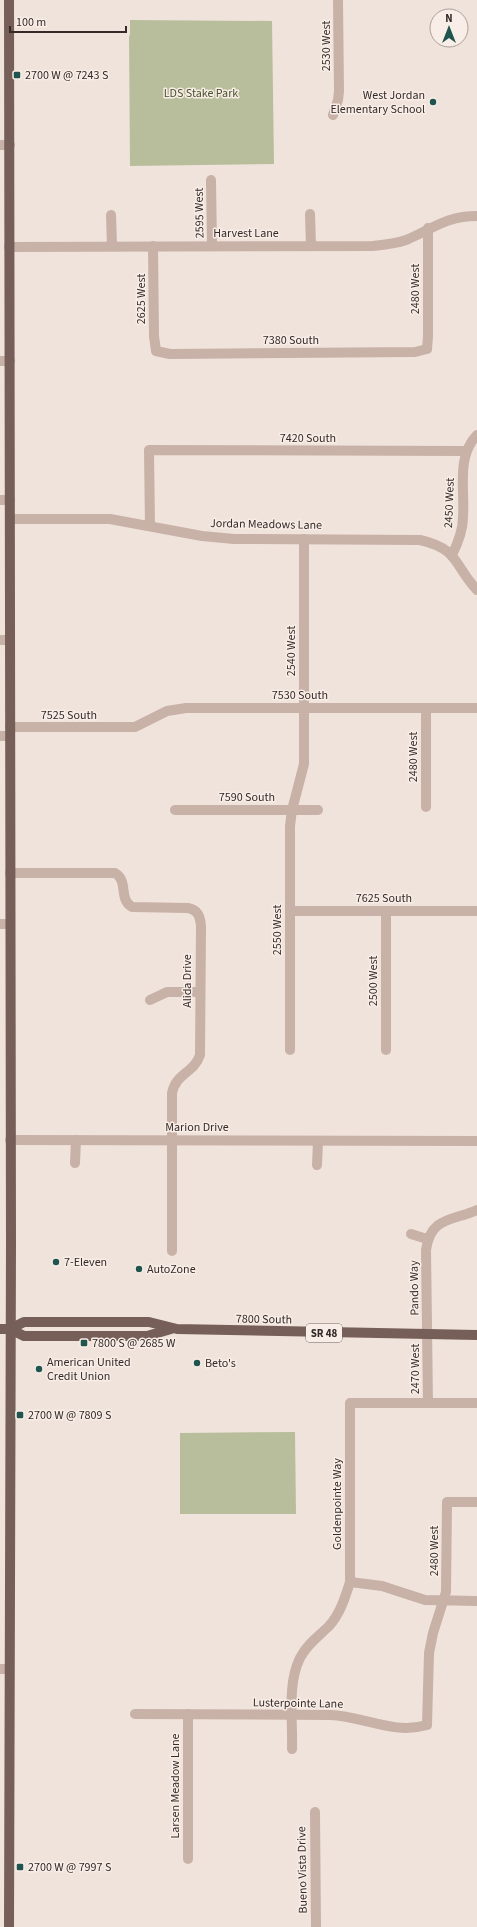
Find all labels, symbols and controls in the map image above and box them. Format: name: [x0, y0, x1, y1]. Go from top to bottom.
scale bar: [10, 8, 126, 34]
north arrow: [429, 8, 469, 48]
text: N: [445, 11, 453, 26]
text: 100 m: [16, 14, 46, 31]
street label: 2530 West: [318, 21, 335, 71]
place label: 2700 W @ 7243 S: [25, 67, 108, 84]
marker: 2700 W @ 7243 S: [12, 70, 22, 80]
park label: LDS Stake Park: [164, 85, 238, 102]
place label: West Jordan Elementary School: [330, 87, 425, 118]
marker: West Jordan Elementary School: [428, 97, 438, 107]
street label: 2595 West: [191, 188, 208, 238]
street label: Harvest Lane: [213, 225, 279, 242]
street label: 2480 West: [407, 264, 424, 314]
street label: 2625 West: [133, 274, 150, 324]
street label: 7380 South: [263, 332, 319, 349]
street label: 7420 South: [280, 430, 336, 447]
street label: 2450 West: [440, 477, 459, 529]
street label: Jordan Meadows Lane: [210, 515, 322, 534]
street label: 2540 West: [283, 626, 300, 676]
street label: 7530 South: [272, 687, 328, 704]
street label: 7525 South: [41, 707, 97, 724]
street label: 2480 West: [405, 732, 422, 782]
street label: 7590 South: [219, 789, 275, 806]
street label: 7625 South: [356, 890, 412, 907]
street label: 2550 West: [269, 905, 286, 955]
street label: Alida Drive: [179, 954, 196, 1008]
street label: 2500 West: [365, 956, 382, 1006]
street label: Marion Drive: [165, 1119, 229, 1136]
place label: 7-Eleven: [64, 1254, 107, 1271]
marker: 7-Eleven: [51, 1257, 61, 1267]
street label: Pando Way: [406, 1260, 423, 1316]
place label: AutoZone: [147, 1261, 196, 1278]
marker: AutoZone: [134, 1264, 144, 1274]
street label: 7800 South: [236, 1311, 292, 1328]
road number: SR 48: [306, 1324, 342, 1342]
place label: 7800 S @ 2685 W: [92, 1335, 176, 1352]
marker: 7800 S @ 2685 W: [79, 1338, 89, 1348]
street label: 2470 West: [407, 1344, 424, 1394]
place label: American United Credit Union: [47, 1354, 131, 1385]
place label: Beto's: [205, 1355, 236, 1372]
marker: Beto's: [192, 1358, 202, 1368]
marker: American United Credit Union: [34, 1364, 44, 1374]
place label: 2700 W @ 7809 S: [28, 1407, 111, 1424]
marker: 2700 W @ 7809 S: [15, 1410, 25, 1420]
street label: Goldenpointe Way: [329, 1458, 346, 1550]
street label: 2480 West: [426, 1526, 443, 1576]
street label: Lusterpointe Lane: [253, 1694, 343, 1713]
street label: Larsen Meadow Lane: [167, 1733, 184, 1839]
street label: Bueno Vista Drive: [293, 1826, 312, 1914]
place label: 2700 W @ 7997 S: [28, 1859, 111, 1876]
marker: 2700 W @ 7997 S: [15, 1862, 25, 1872]

